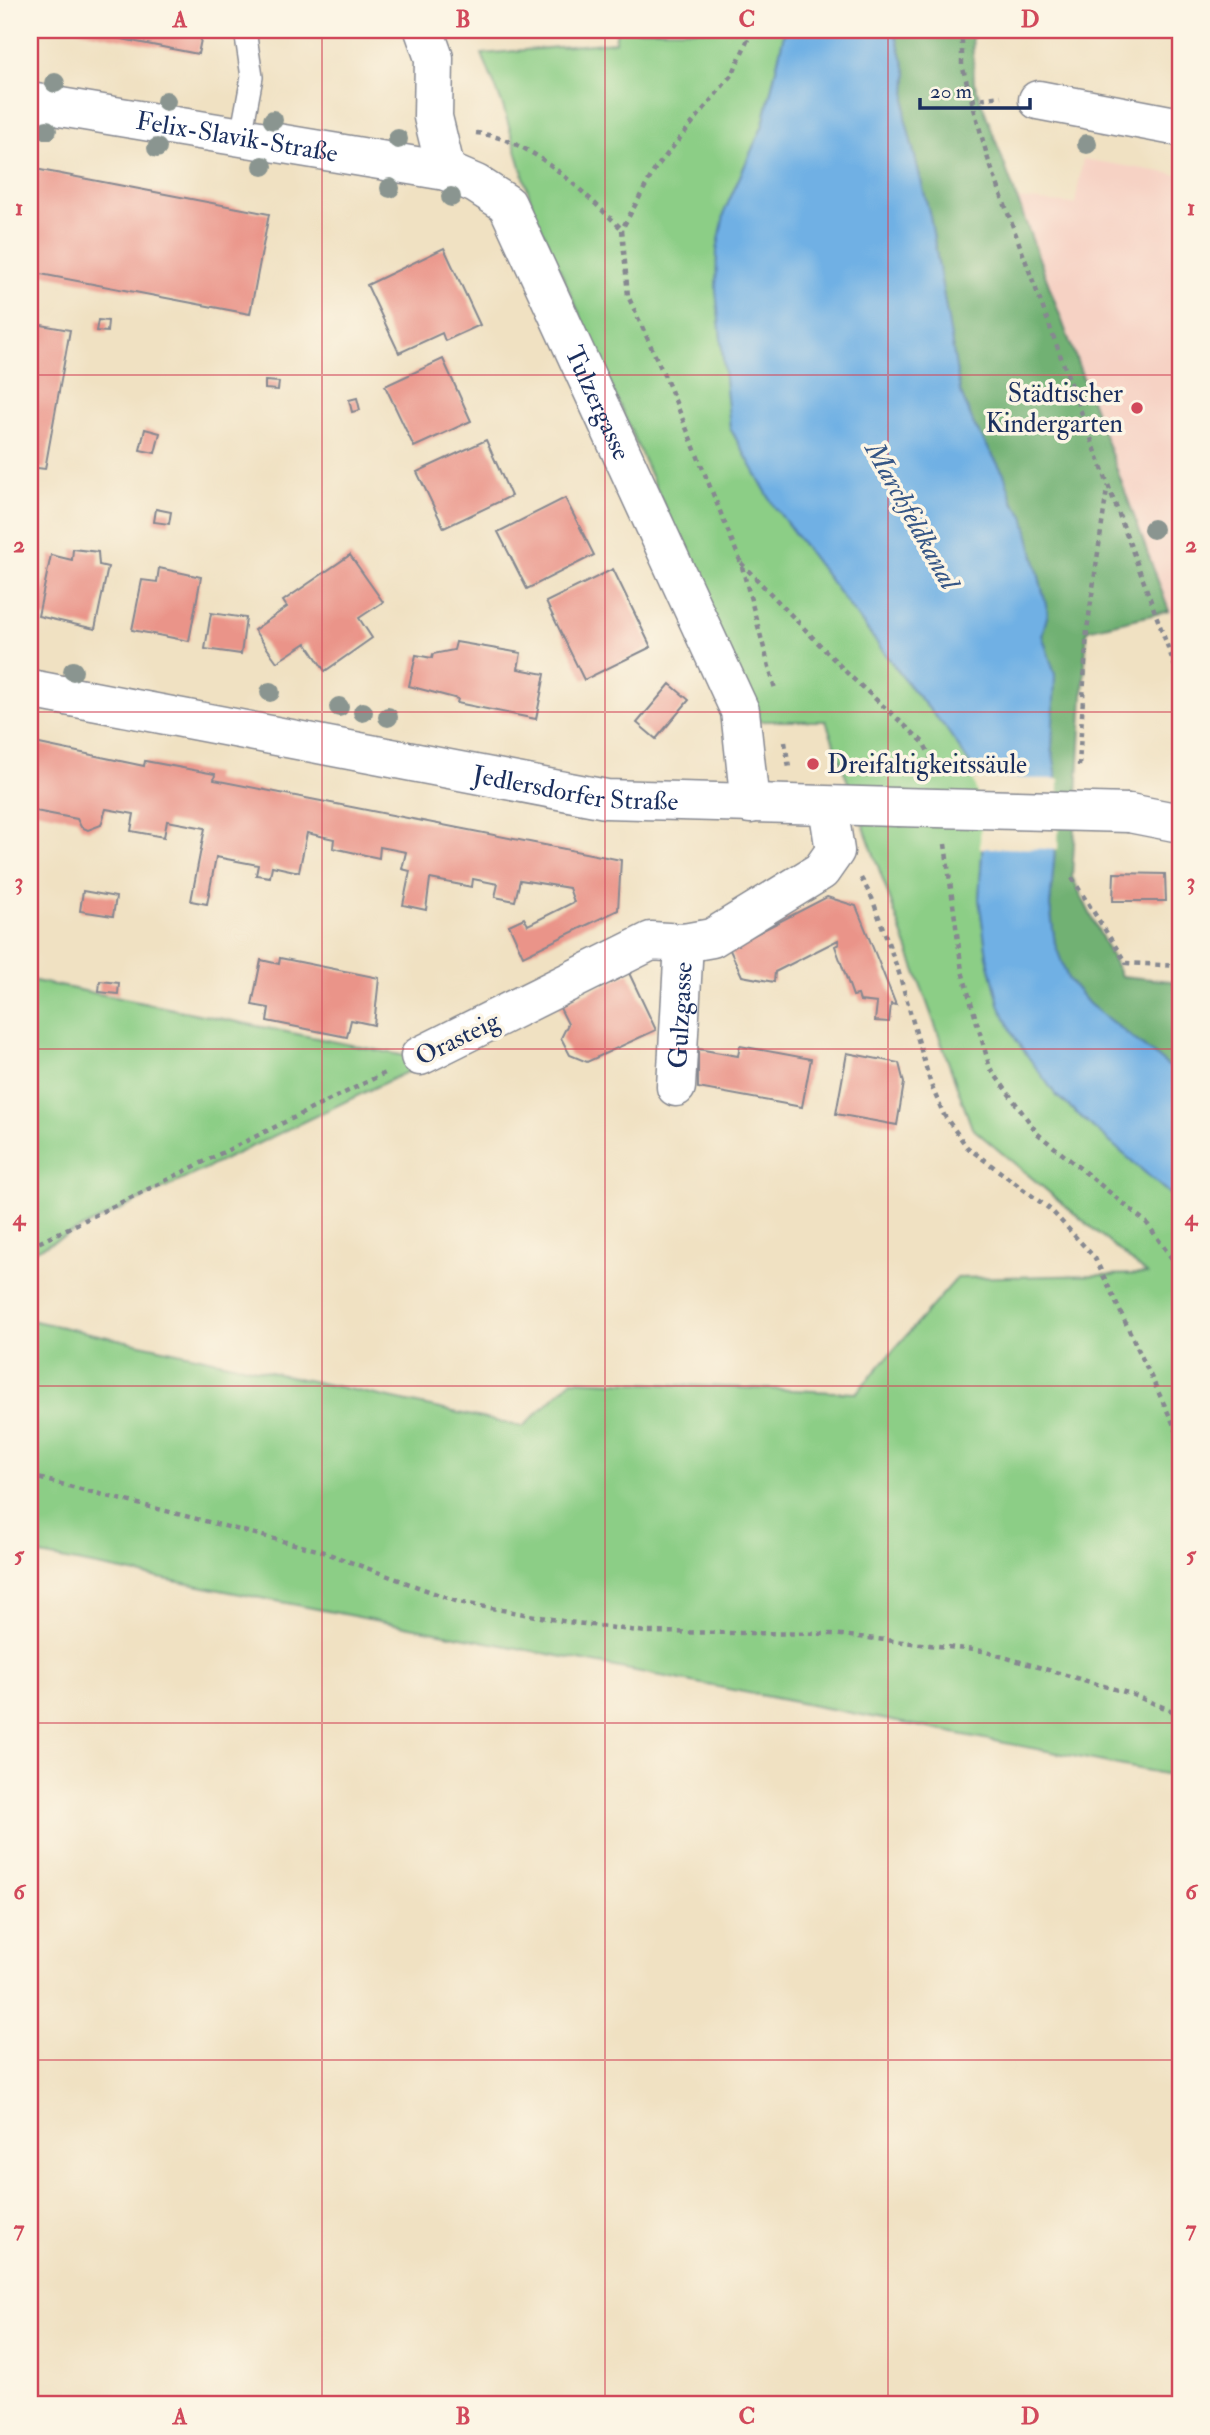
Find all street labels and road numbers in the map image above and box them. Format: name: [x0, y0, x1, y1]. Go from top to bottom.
street label: Felix-Slavik-Straße: [134, 105, 340, 170]
street label: Tulzergasse: [557, 341, 637, 465]
street label: Jedlersdorfer Straße: [469, 759, 679, 818]
street label: Gulzgasse: [662, 961, 700, 1069]
street label: Orasteig: [410, 1004, 506, 1073]

